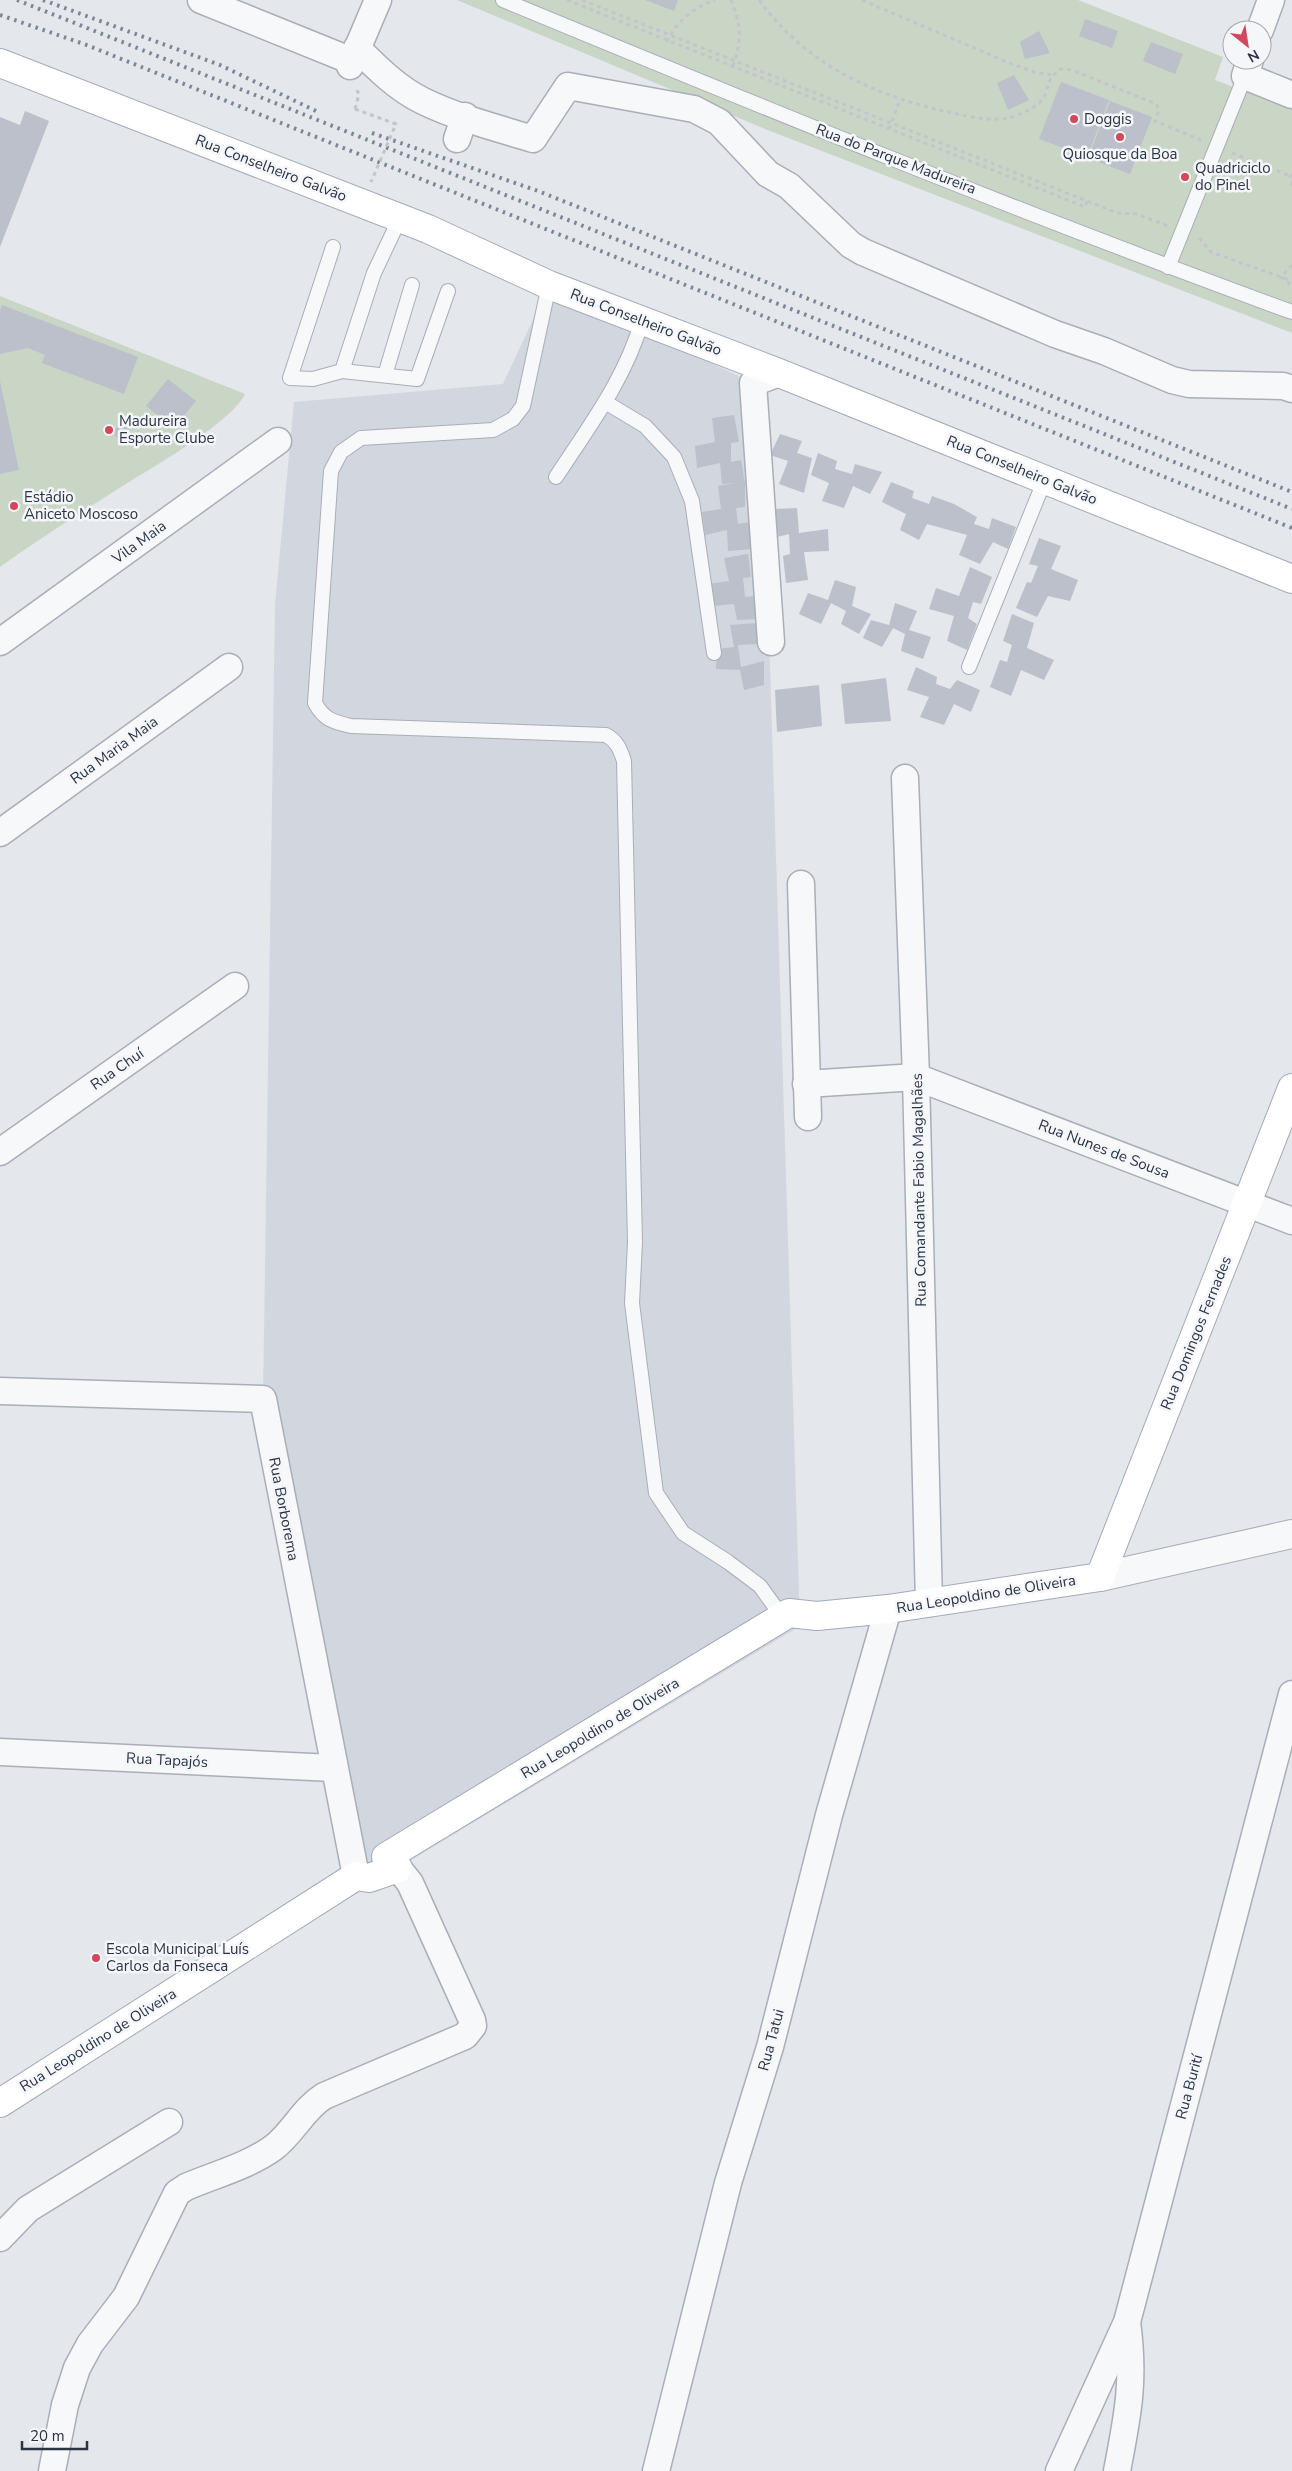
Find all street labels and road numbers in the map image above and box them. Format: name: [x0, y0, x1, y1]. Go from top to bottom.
street label: Rua do Parque Madureira: [813, 119, 979, 199]
street label: Rua Conselheiro Galvão: [192, 130, 350, 206]
street label: Rua Conselheiro Galvão: [567, 284, 725, 360]
street label: Rua Conselheiro Galvão: [944, 431, 1100, 509]
street label: Vila Maia: [107, 516, 170, 569]
street label: Rua Maria Maia: [66, 711, 162, 789]
street label: Rua Chuí: [86, 1043, 149, 1095]
street label: Rua Comandante Fabio Magalhães: [907, 1073, 931, 1307]
street label: Rua Nunes de Sousa: [1035, 1115, 1173, 1183]
street label: Rua Domingos Fernades: [1156, 1253, 1236, 1413]
street label: Rua Borborema: [264, 1455, 304, 1563]
street label: Rua Leopoldino de Oliveira: [895, 1570, 1077, 1618]
street label: Rua Leopoldino de Oliveira: [517, 1673, 683, 1783]
street label: Rua Tapajós: [126, 1748, 208, 1772]
street label: Rua Leopoldino de Oliveira: [16, 1983, 180, 2097]
street label: Rua Tatui: [753, 2007, 789, 2073]
street label: Rua Burití: [1171, 2051, 1208, 2122]

